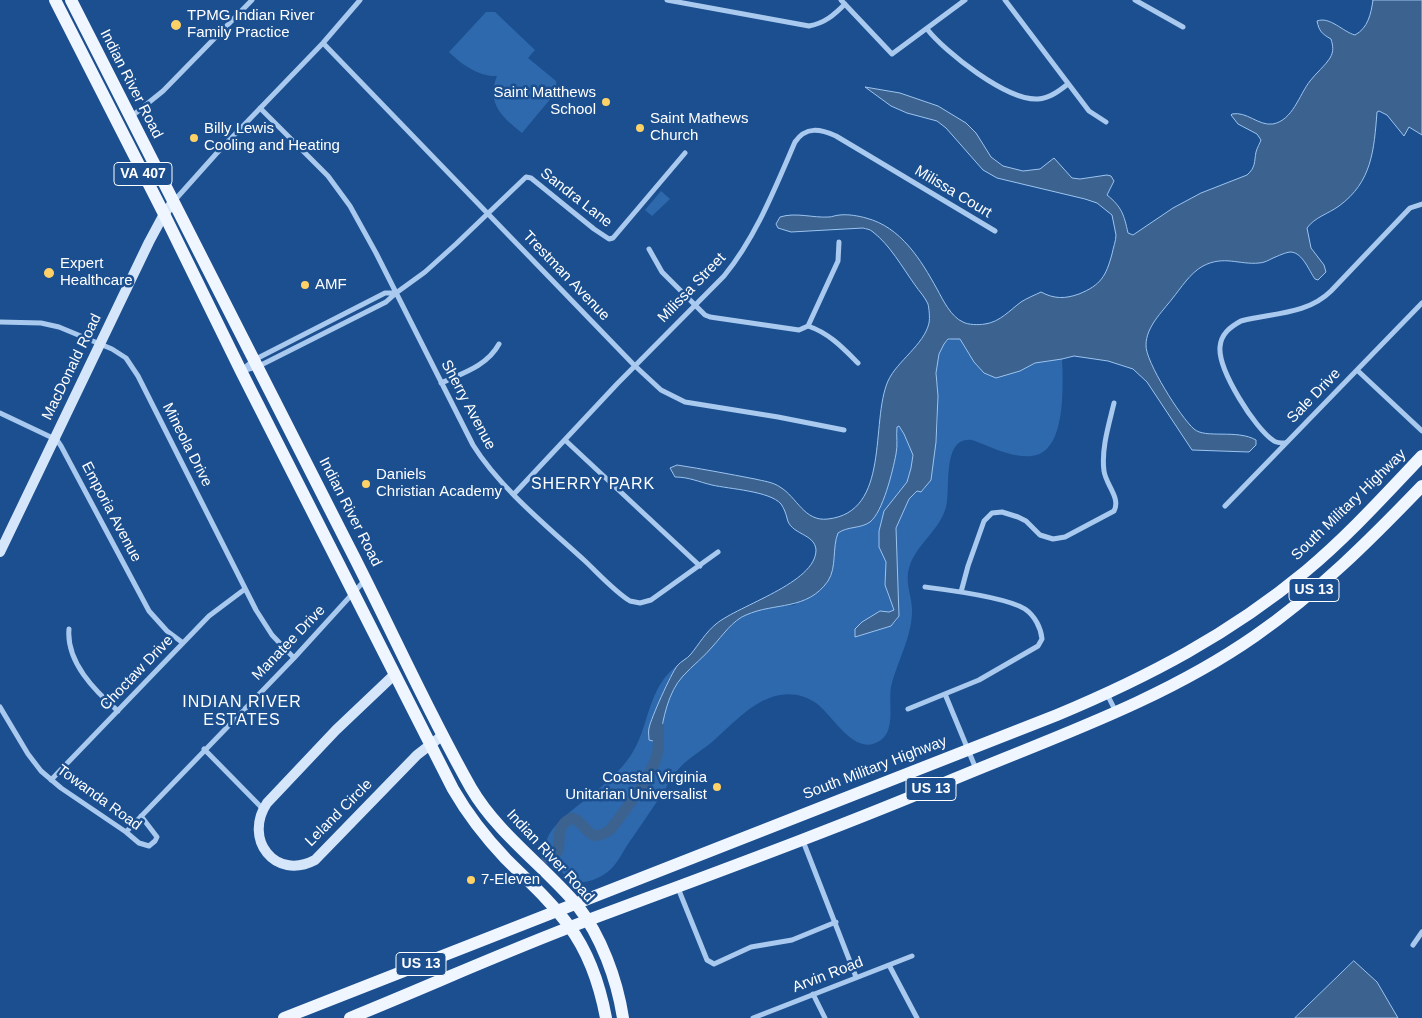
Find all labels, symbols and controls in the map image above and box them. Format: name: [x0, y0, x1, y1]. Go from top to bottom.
place label: TPMG Indian River Family Practice: [187, 7, 315, 42]
marker: TPMG Indian River Family Practice: [169, 18, 183, 32]
street label: Indian River Road: [96, 26, 166, 142]
place label: Saint Matthews School: [493, 84, 596, 119]
marker: Saint Matthews School: [600, 96, 612, 108]
place label: Saint Mathews Church: [650, 110, 748, 145]
place label: Billy Lewis Cooling and Heating: [204, 120, 340, 155]
marker: Saint Mathews Church: [634, 122, 646, 134]
marker: Billy Lewis Cooling and Heating: [188, 132, 200, 144]
road number: VA 407: [114, 162, 172, 185]
street label: Milissa Court: [911, 162, 995, 222]
street label: Sandra Lane: [537, 164, 615, 232]
street label: Trestman Avenue: [519, 227, 613, 325]
street label: Milissa Street: [654, 249, 730, 327]
place label: Expert Healthcare: [60, 255, 133, 290]
marker: Expert Healthcare: [42, 266, 56, 280]
place label: AMF: [315, 276, 347, 294]
marker: AMF: [299, 279, 311, 291]
street label: MacDonald Road: [39, 311, 105, 423]
street label: Sherry Avenue: [437, 357, 499, 453]
street label: Sale Drive: [1283, 365, 1345, 427]
street label: Mineola Drive: [158, 400, 216, 490]
street label: South Military Highway: [1288, 446, 1410, 564]
street label: Indian River Road: [315, 454, 385, 570]
street label: Emporia Avenue: [77, 459, 145, 565]
place label: Daniels Christian Academy: [376, 466, 502, 501]
district label: SHERRY PARK: [530, 475, 656, 495]
marker: Daniels Christian Academy: [360, 478, 372, 490]
road number: US 13: [1289, 578, 1339, 602]
street label: Manatee Drive: [249, 602, 329, 684]
street label: Choctaw Drive: [97, 632, 177, 714]
district label: INDIAN RIVER ESTATES: [181, 693, 303, 731]
street label: South Military Highway: [801, 732, 949, 804]
street label: Towanda Road: [53, 761, 145, 835]
place label: Coastal Virginia Unitarian Universalist: [565, 769, 707, 804]
street label: Leland Circle: [302, 776, 376, 850]
road number: US 13: [906, 778, 956, 801]
marker: Coastal Virginia Unitarian Universalist: [711, 781, 723, 793]
street label: Indian River Road: [502, 806, 598, 906]
place label: 7-Eleven: [481, 871, 540, 889]
marker: 7-Eleven: [465, 874, 477, 886]
road number: US 13: [396, 952, 446, 976]
street label: Arvin Road: [790, 953, 866, 997]

